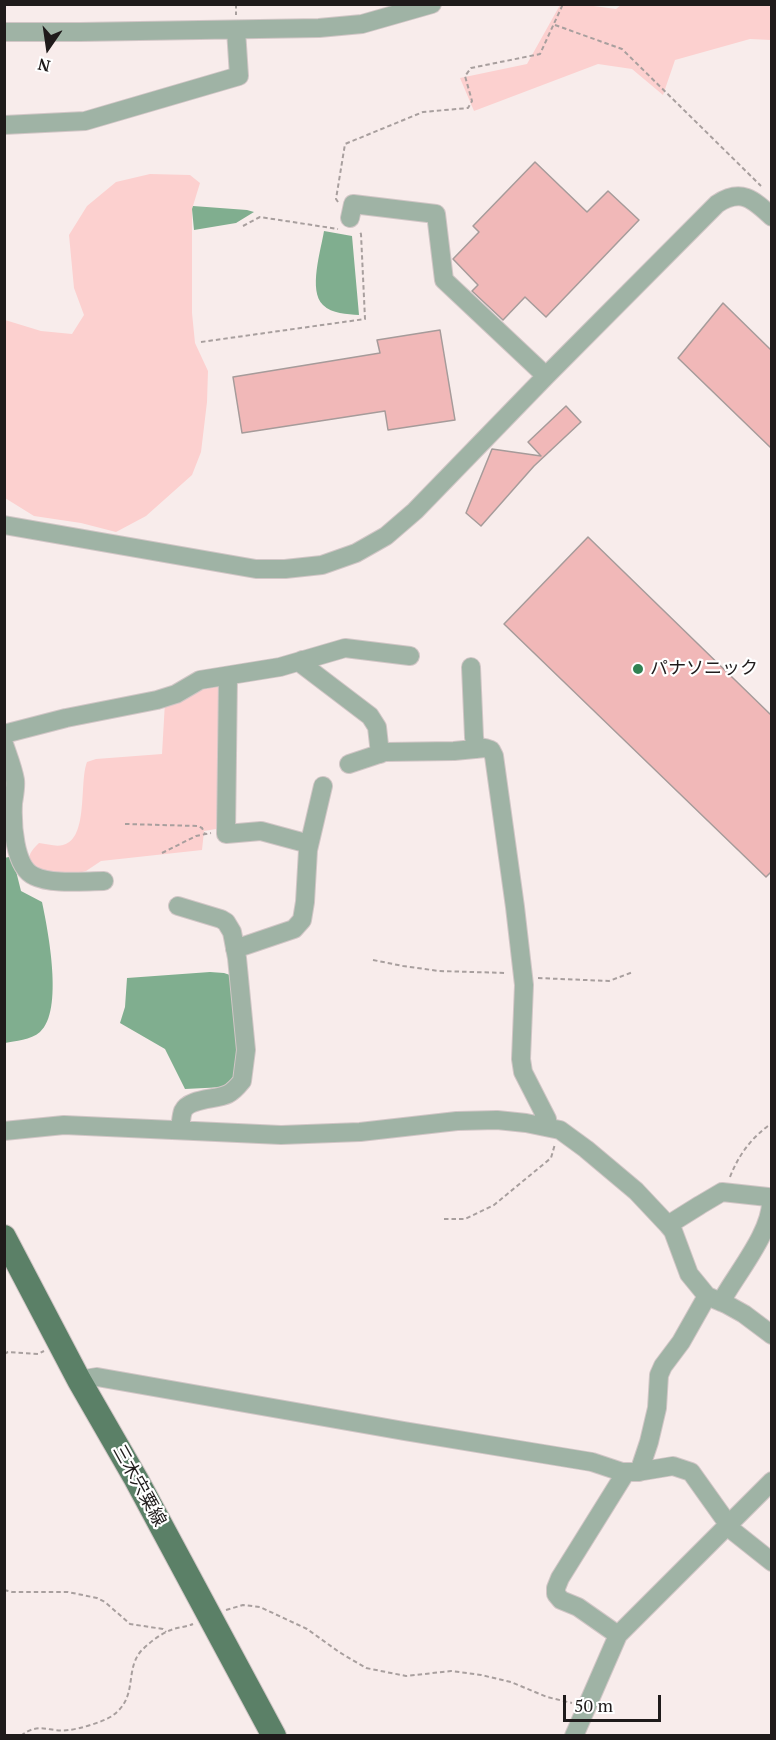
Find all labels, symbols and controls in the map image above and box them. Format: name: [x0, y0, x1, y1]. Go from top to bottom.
north arrow: [18, 18, 78, 78]
text: N: [36, 53, 52, 78]
place label: パナソニック: [650, 658, 758, 680]
marker: パナソニック: [631, 662, 645, 676]
street label: 三木宍粟線: [108, 1441, 170, 1531]
scale bar: [566, 1683, 664, 1721]
text: 50 m: [574, 1693, 613, 1717]

